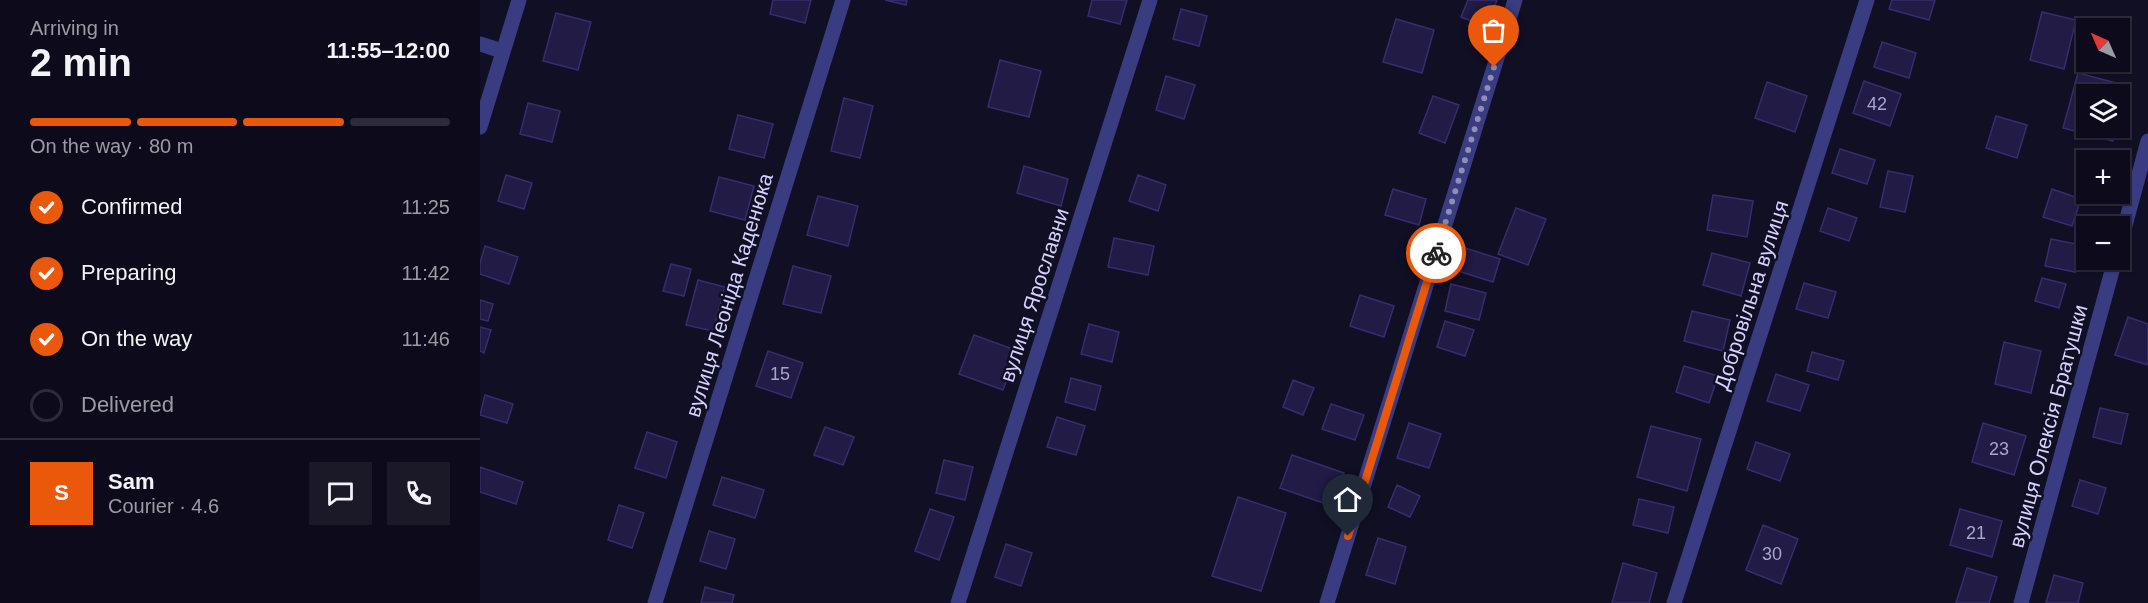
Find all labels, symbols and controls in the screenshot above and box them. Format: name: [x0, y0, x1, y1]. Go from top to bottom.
pin: [1468, 5, 1519, 67]
icon: bag: [1477, 14, 1510, 47]
text: Arriving in: [30, 17, 119, 39]
north arrow: [2076, 18, 2130, 72]
map controls: [2076, 18, 2130, 270]
text: 11:55–12:00: [326, 38, 450, 63]
text: 2 min: [30, 41, 132, 84]
button: layers: [2076, 84, 2130, 138]
house number: 42: [1867, 94, 1887, 114]
text: On the way · 80 m: [30, 135, 193, 157]
button: +: [2076, 150, 2130, 204]
street label: вулиця Леоніда Каденюка: [681, 170, 777, 420]
icon: check: [30, 191, 63, 224]
text: Confirmed: [81, 194, 182, 219]
text: 11:25: [401, 196, 450, 218]
street label: Добровільна вулиця: [1710, 197, 1792, 393]
street label: вулиця Ярославни: [995, 205, 1073, 385]
button: −: [2076, 216, 2130, 270]
courier: [1406, 223, 1466, 283]
icon: bike: [1420, 237, 1453, 270]
icon: check: [30, 257, 63, 290]
text: Preparing: [81, 260, 176, 285]
text: 11:42: [401, 262, 450, 284]
street label: вулиця Олексія Братушки: [2004, 302, 2092, 550]
icon: check: [30, 323, 63, 356]
text: On the way: [81, 326, 192, 351]
text: 11:46: [401, 328, 450, 350]
house number: 15: [770, 364, 790, 384]
text: Delivered: [81, 392, 174, 417]
house number: 23: [1989, 439, 2009, 459]
button: chat: [309, 462, 372, 525]
button: phone: [387, 462, 450, 525]
text: Sam: [108, 469, 154, 494]
pin: [1322, 474, 1373, 536]
text: S: [54, 480, 69, 505]
icon: home: [1331, 483, 1364, 516]
text: Courier · 4.6: [108, 495, 219, 517]
house number: 21: [1966, 523, 1986, 543]
house number: 30: [1762, 544, 1782, 564]

